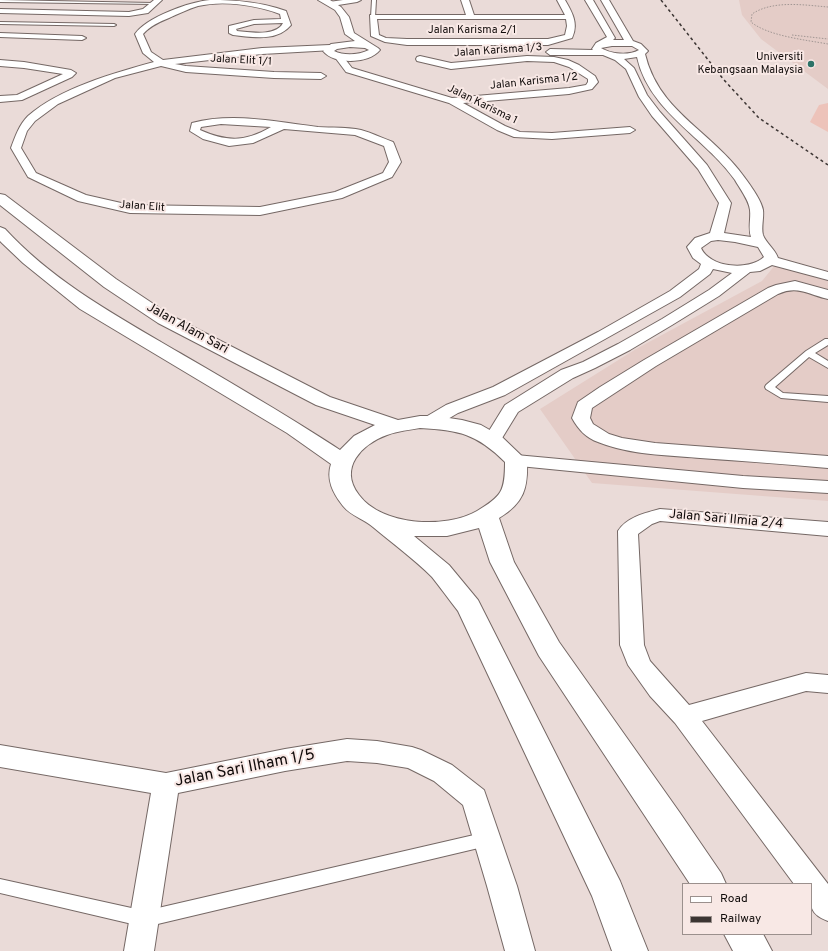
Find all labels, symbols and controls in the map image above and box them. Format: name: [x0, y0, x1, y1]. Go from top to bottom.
street label: Jalan Karisma 2/1: [428, 24, 516, 38]
street label: Jalan Karisma 1/3: [453, 41, 543, 61]
place label: Universiti Kebangsaan Malaysia: [697, 51, 803, 77]
street label: Jalan Elit 1/1: [210, 53, 272, 69]
marker: Universiti Kebangsaan Malaysia: [806, 59, 816, 69]
street label: Jalan Karisma 1/2: [489, 71, 579, 93]
street label: Jalan Karisma 1: [445, 82, 519, 128]
street label: Jalan Elit: [119, 199, 165, 215]
street label: Jalan Alam Sari: [143, 300, 231, 358]
street label: Jalan Sari Ilmia 2/4: [668, 507, 784, 533]
street label: Jalan Sari Ilham 1/5: [173, 746, 317, 792]
legend: [682, 883, 812, 935]
text: Road: [720, 891, 748, 907]
text: Railway: [720, 911, 761, 927]

